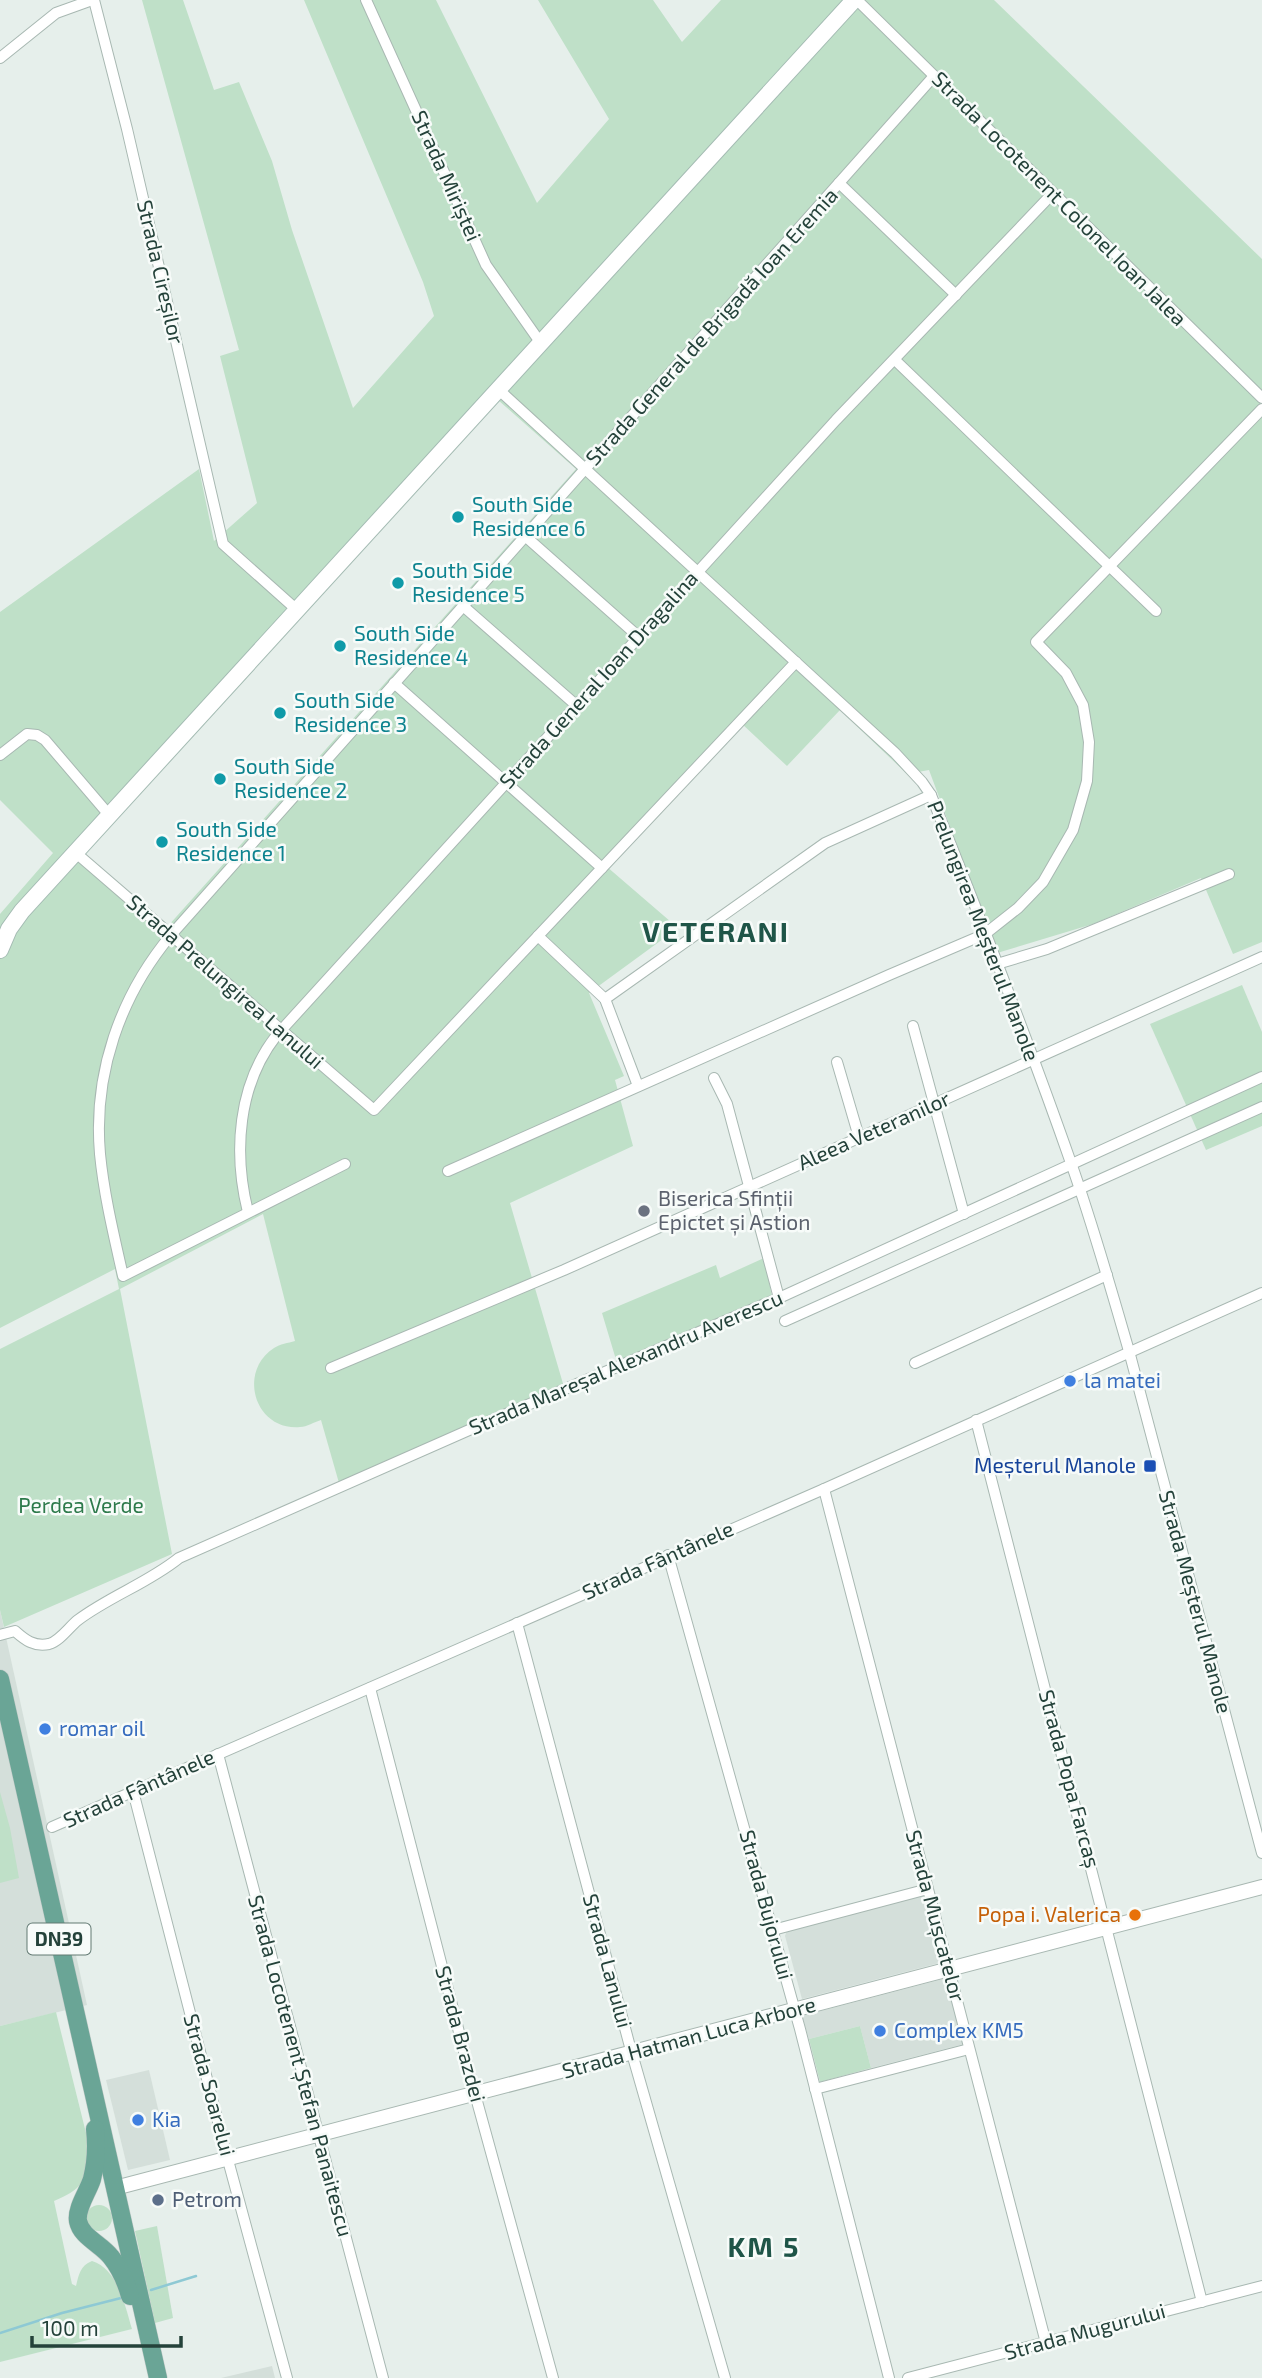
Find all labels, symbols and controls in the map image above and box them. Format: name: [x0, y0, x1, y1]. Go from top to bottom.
street label: Strada Locotenent Colonel Ioan Jalea: [928, 66, 1192, 330]
street label: Strada Miriștei: [406, 106, 487, 245]
street label: Strada General de Brigadă Ioan Eremia: [580, 182, 842, 470]
street label: Strada Cireșilor: [131, 197, 190, 347]
place label: South Side Residence 6: [472, 491, 586, 540]
marker: South Side Residence 6: [450, 509, 466, 525]
place label: South Side Residence 5: [412, 557, 525, 606]
street label: Strada General Ioan Dragalina: [494, 565, 702, 793]
marker: South Side Residence 5: [390, 575, 406, 591]
place label: South Side Residence 4: [354, 620, 469, 669]
marker: South Side Residence 4: [332, 638, 348, 654]
place label: South Side Residence 3: [294, 687, 407, 736]
marker: South Side Residence 3: [272, 705, 288, 721]
place label: South Side Residence 2: [234, 753, 347, 802]
marker: South Side Residence 2: [212, 771, 228, 787]
street label: Prelungirea Meșterul Manole: [921, 797, 1046, 1065]
place label: South Side Residence 1: [176, 816, 286, 865]
marker: South Side Residence 1: [154, 834, 170, 850]
street label: Strada Prelungirea Lanului: [122, 889, 329, 1073]
district label: VETERANI: [642, 914, 790, 948]
street label: Aleea Veteranilor: [793, 1085, 954, 1174]
place label: Biserica Sfinții Epictet și Astion: [658, 1185, 811, 1236]
marker: Biserica Sfinții Epictet și Astion: [636, 1203, 652, 1219]
street label: Strada Mareșal Alexandru Averescu: [465, 1284, 787, 1441]
place label: la matei: [1084, 1367, 1161, 1392]
marker: la matei: [1062, 1373, 1078, 1389]
place label: Meșterul Manole: [974, 1452, 1136, 1479]
marker: Meșterul Manole: [1142, 1458, 1158, 1474]
street label: Strada Meșterul Manole: [1153, 1487, 1238, 1716]
park label: Perdea Verde: [18, 1492, 144, 1517]
street label: Strada Fântânele: [578, 1515, 737, 1604]
street label: Strada Popa Farcaș: [1033, 1687, 1106, 1871]
place label: romar oil: [59, 1715, 146, 1740]
marker: romar oil: [37, 1721, 53, 1737]
street label: Strada Fântânele: [59, 1743, 218, 1832]
street label: Strada Bujorului: [735, 1827, 799, 1982]
street label: Strada Mușcatelor: [900, 1827, 972, 2005]
street label: Strada Lanului: [579, 1891, 638, 2030]
street label: Strada Locotenent Ștefan Panaitescu: [242, 1892, 359, 2240]
place label: Popa i. Valerica: [978, 1901, 1121, 1926]
marker: Popa i. Valerica: [1127, 1907, 1143, 1923]
road number: DN39: [28, 1924, 90, 1954]
street label: Strada Brazdei: [431, 1963, 492, 2104]
street label: Strada Hatman Luca Arbore: [559, 1991, 818, 2083]
street label: Strada Soarelui: [179, 2011, 241, 2158]
place label: Complex KM5: [894, 2017, 1024, 2042]
marker: Complex KM5: [872, 2023, 888, 2039]
place label: Kia: [152, 2106, 181, 2131]
marker: Kia: [130, 2112, 146, 2128]
place label: Petrom: [172, 2186, 242, 2211]
marker: Petrom: [150, 2192, 166, 2208]
district label: KM 5: [728, 2229, 800, 2263]
street label: Strada Mugurului: [1001, 2297, 1168, 2364]
scale bar: [32, 2304, 180, 2348]
text: 100 m: [42, 2315, 99, 2340]

